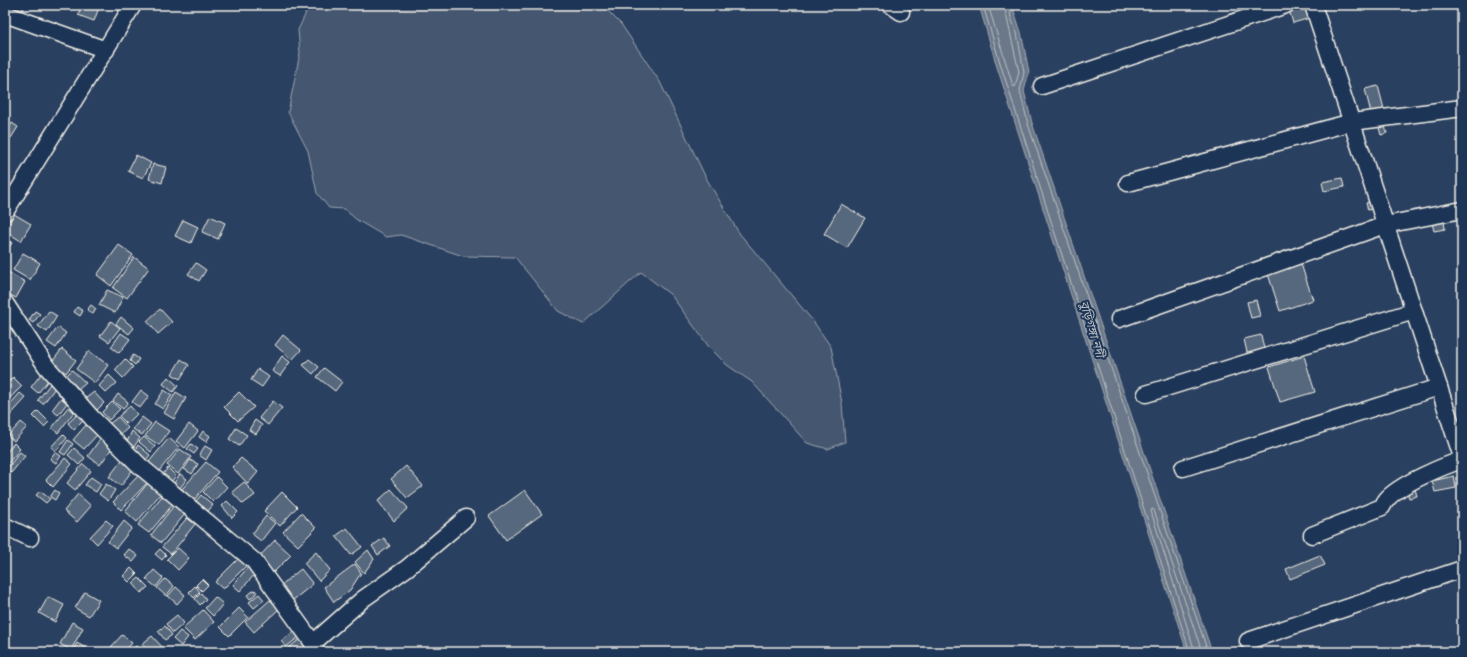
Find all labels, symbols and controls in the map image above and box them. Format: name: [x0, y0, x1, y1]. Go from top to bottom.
water label: বুড়িগঙ্গা নদী: [1073, 298, 1112, 363]

